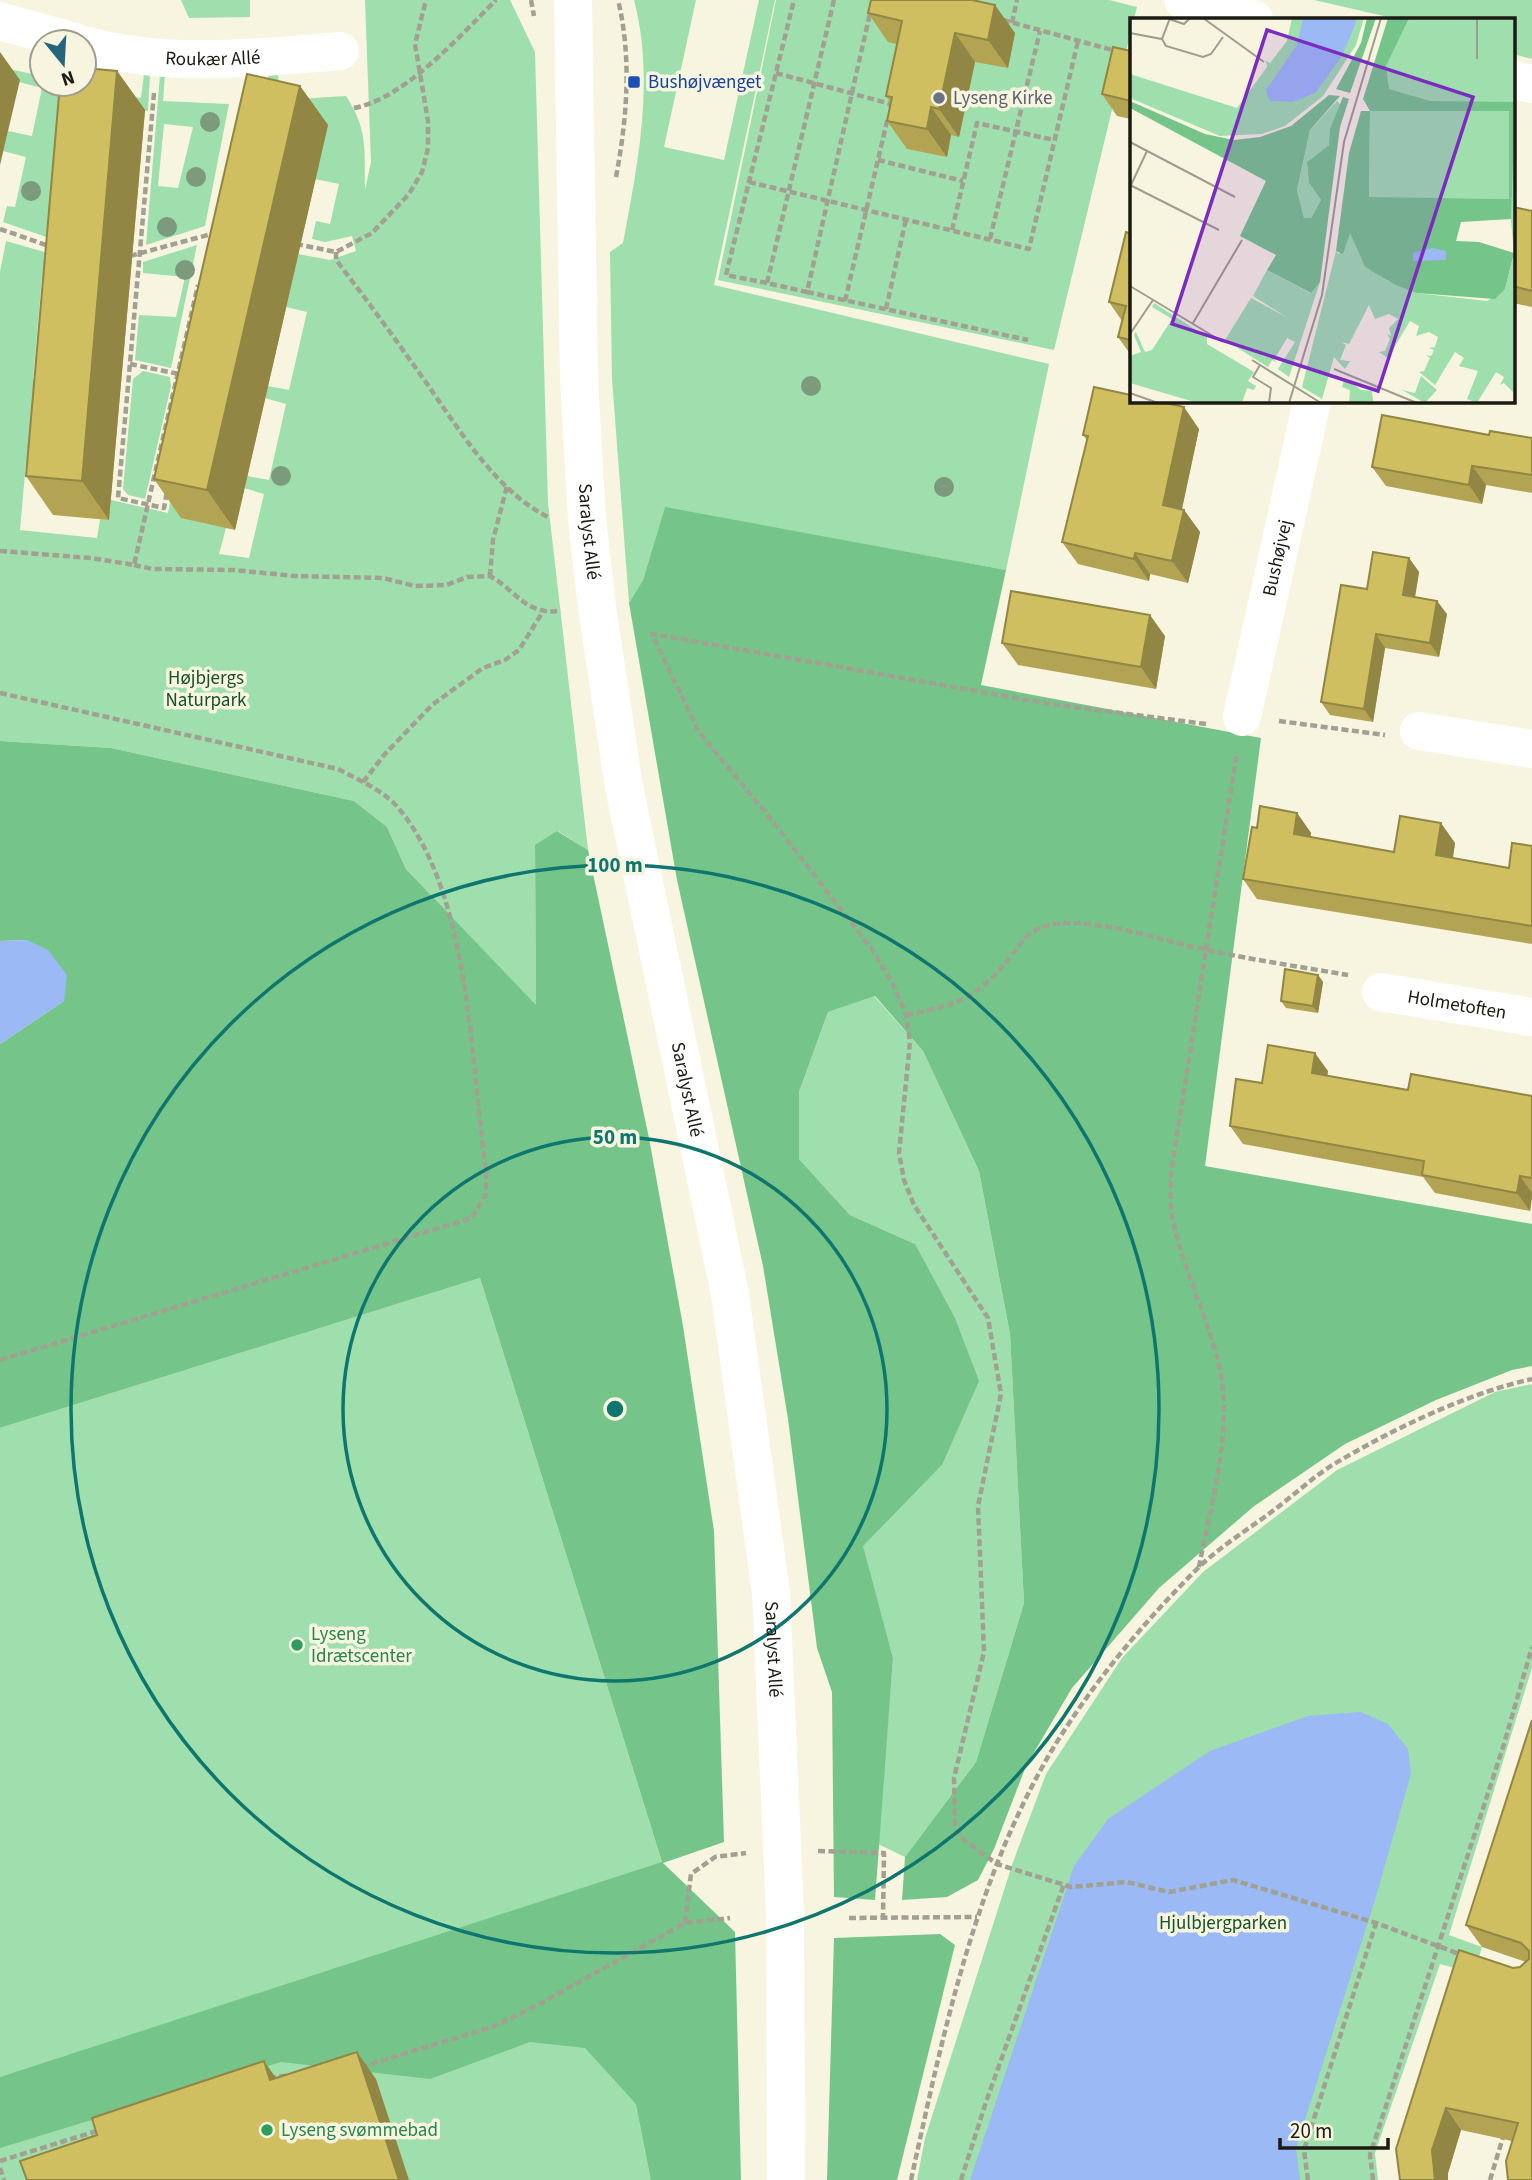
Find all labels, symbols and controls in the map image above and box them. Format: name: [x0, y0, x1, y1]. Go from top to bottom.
inset map: [1130, 18, 1514, 402]
north arrow: [28, 28, 98, 98]
street label: Roukær Allé: [164, 44, 261, 73]
text: N: [58, 63, 78, 93]
place label: Bushøjvænget: [648, 69, 762, 96]
marker: Bushøjvænget: [626, 74, 642, 90]
place label: Lyseng Kirke: [953, 85, 1052, 112]
marker: Lyseng Kirke: [931, 90, 947, 106]
street label: Saralyst Allé: [571, 483, 607, 581]
street label: Bushøjvej: [1256, 517, 1299, 599]
park label: Højbjergs Naturpark: [166, 665, 247, 714]
text: 100 m: [587, 850, 643, 880]
street label: Holmetoften: [1405, 983, 1508, 1026]
street label: Saralyst Allé: [664, 1040, 710, 1140]
text: 50 m: [593, 1122, 637, 1152]
centre of rings: [603, 1397, 627, 1421]
street label: Saralyst Allé: [758, 1601, 789, 1698]
place label: Lyseng Idrætscenter: [311, 1621, 412, 1670]
marker: Lyseng Idrætscenter: [289, 1637, 305, 1653]
park label: Hjulbjergparken: [1159, 1910, 1287, 1937]
scale bar: [1280, 2106, 1388, 2150]
text: 20 m: [1290, 2116, 1332, 2146]
place label: Lyseng svømmebad: [281, 2117, 438, 2144]
marker: Lyseng svømmebad: [259, 2122, 275, 2138]

